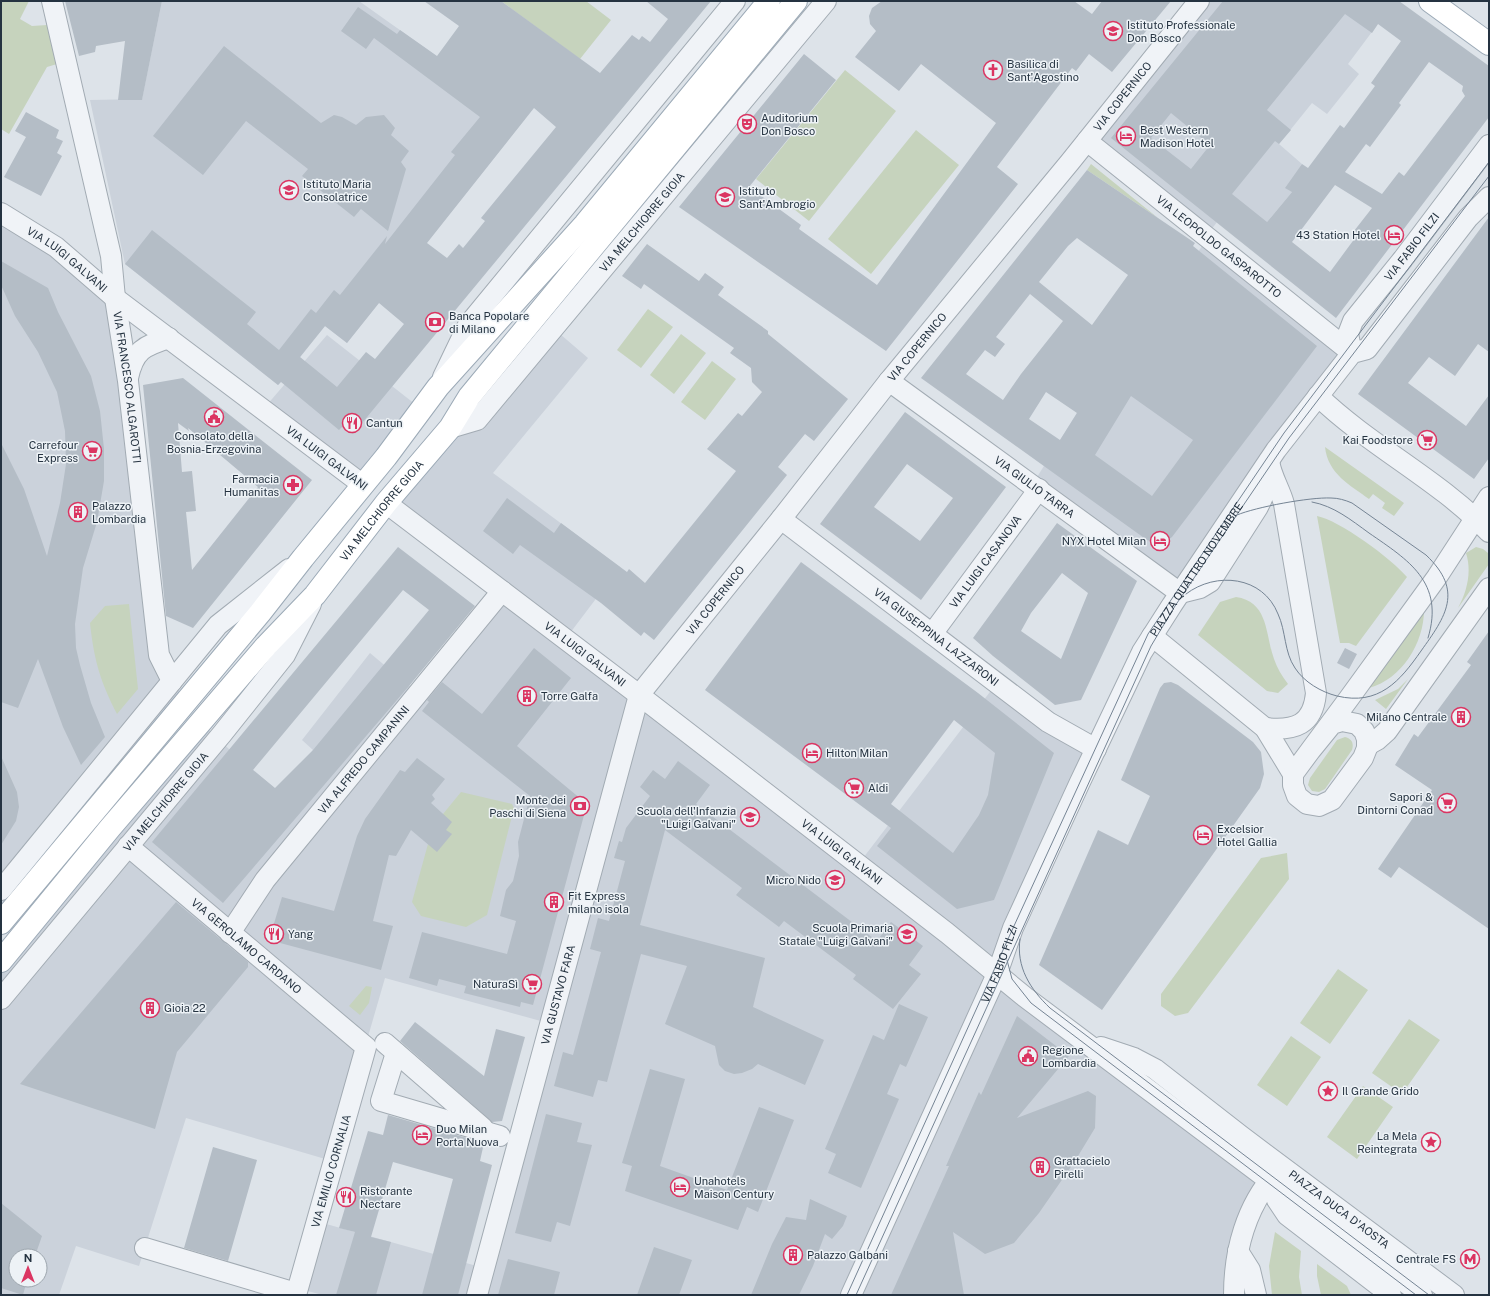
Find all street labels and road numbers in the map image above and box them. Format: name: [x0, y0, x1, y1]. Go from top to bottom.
street label: VIA COPERNICO: [1091, 59, 1154, 133]
street label: VIA MELCHIORRE GIOIA: [597, 170, 687, 274]
street label: VIA LEOPOLDO GASPAROTTO: [1154, 193, 1284, 300]
street label: VIA FABIO FILZI: [1382, 211, 1442, 283]
street label: VIA LUIGI GALVANI: [25, 225, 110, 295]
street label: VIA FRANCESCO ALGAROTTI: [111, 310, 143, 464]
street label: VIA COPERNICO: [885, 310, 949, 384]
street label: VIA LUIGI GALVANI: [284, 424, 370, 492]
street label: VIA GIULIO TARRA: [992, 454, 1077, 520]
street label: VIA MELCHIORRE GIOIA: [338, 458, 426, 563]
street label: PIAZZA QUATTRO NOVEMBRE: [1148, 500, 1245, 639]
street label: VIA LUIGI CASANOVA: [947, 513, 1024, 610]
street label: VIA COPERNICO: [684, 564, 747, 637]
street label: VIA GIUSEPPINA LAZZARONI: [872, 586, 1001, 688]
street label: VIA LUIGI GALVANI: [542, 619, 628, 689]
street label: VIA ALFREDO CAMPANINI: [316, 703, 412, 816]
street label: VIA MELCHIORRE GIOIA: [121, 749, 211, 854]
street label: VIA LUIGI GALVANI: [799, 817, 885, 887]
street label: VIA GEROLAMO CARDANO: [189, 896, 304, 996]
street label: VIA FABIO FILZI: [979, 923, 1020, 1004]
street label: VIA GUSTAVO FARA: [539, 943, 577, 1046]
street label: VIA EMILIO CORNALIA: [309, 1113, 353, 1229]
street label: PIAZZA DUCA D'AOSTA: [1286, 1168, 1392, 1251]

